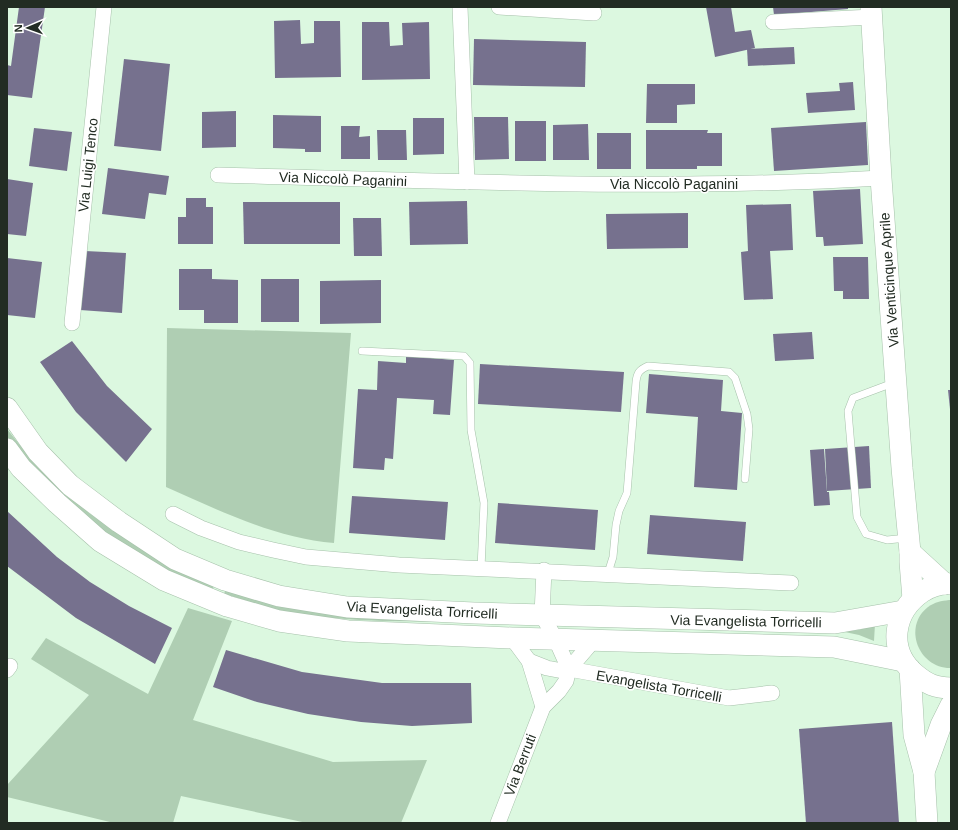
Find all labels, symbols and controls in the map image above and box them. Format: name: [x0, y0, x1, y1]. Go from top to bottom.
north arrow: [8, 8, 48, 48]
text: N: [12, 24, 24, 33]
street label: Via Luigi Tenco: [75, 117, 101, 213]
street label: Via Niccolò Paganini: [279, 169, 407, 189]
street label: Via Niccolò Paganini: [610, 176, 738, 192]
street label: Via Venticinque Aprile: [876, 212, 902, 348]
street label: Via Evangelista Torricelli: [346, 598, 498, 622]
street label: Via Evangelista Torricelli: [670, 612, 822, 630]
street label: Evangelista Torricelli: [595, 667, 723, 705]
street label: Via Berruti: [501, 732, 539, 798]

